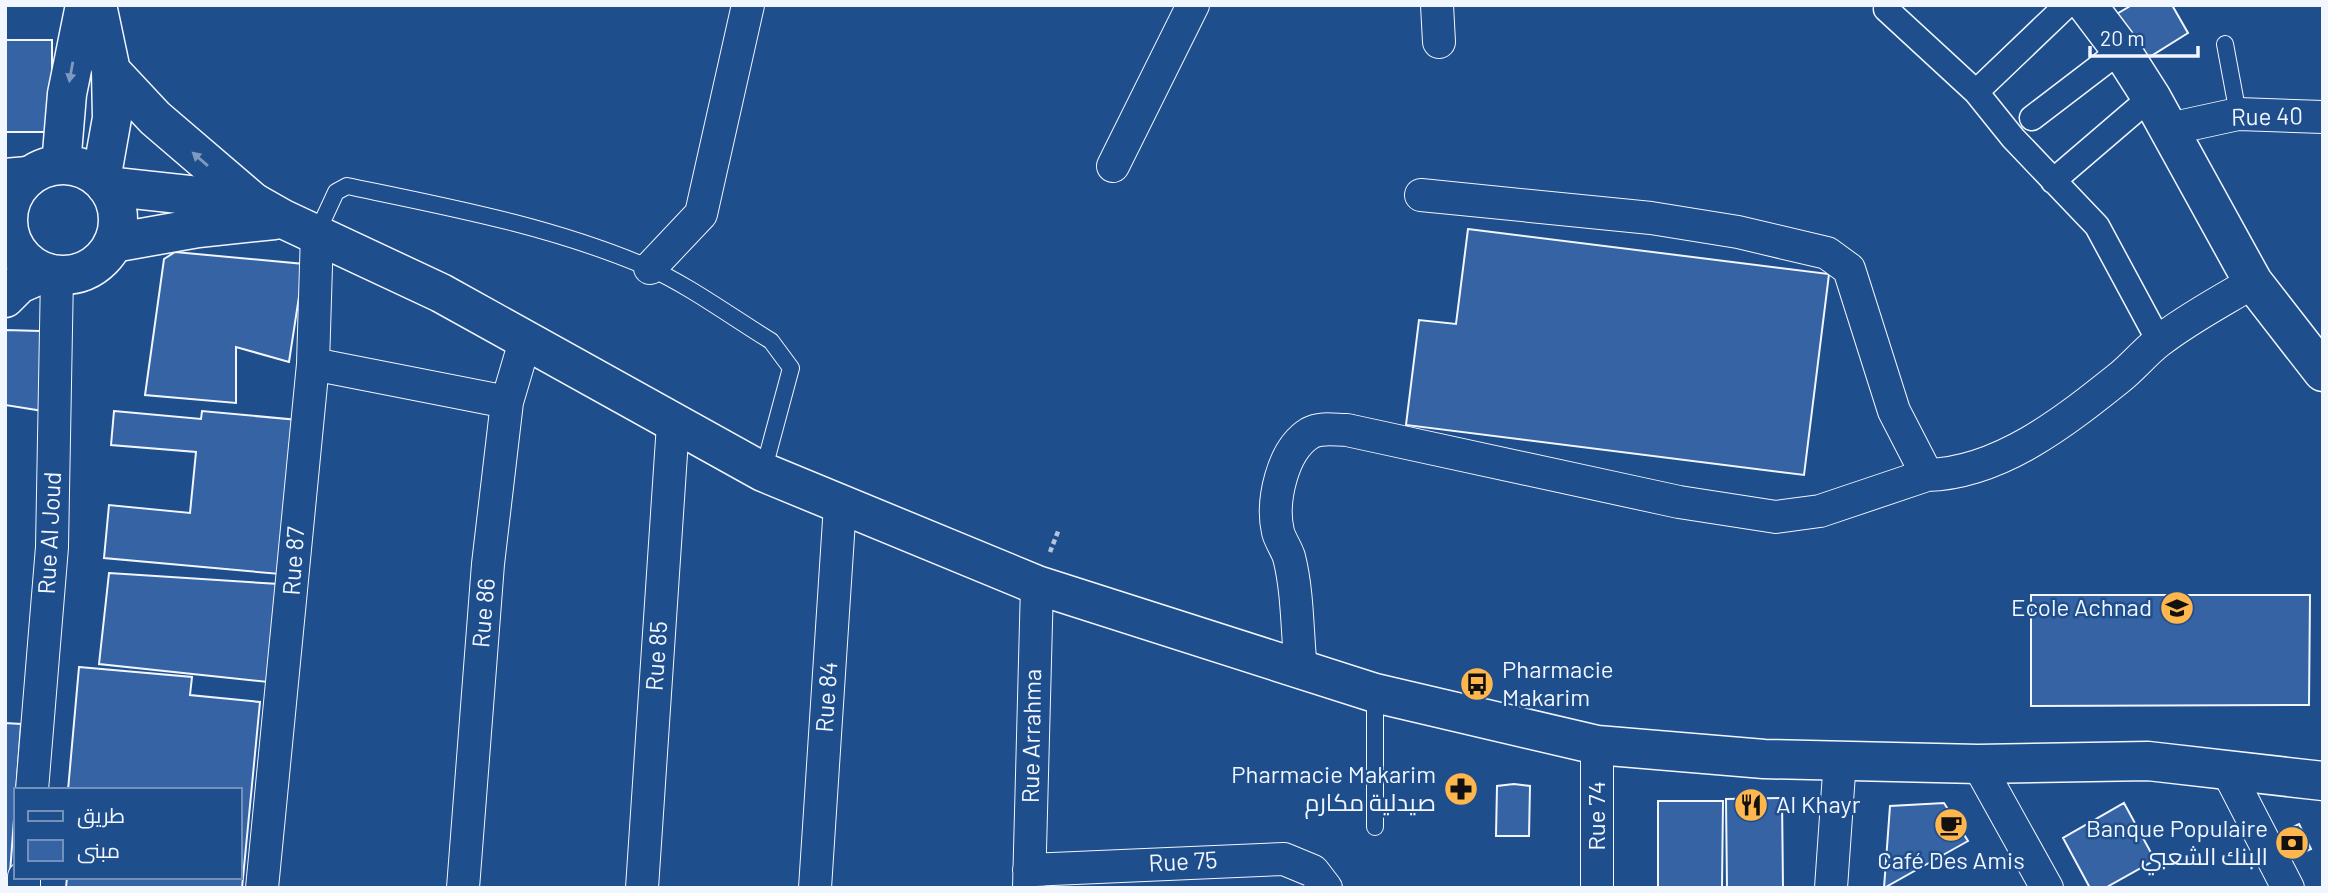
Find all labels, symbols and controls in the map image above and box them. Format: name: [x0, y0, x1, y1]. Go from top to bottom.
scale bar: [2090, 14, 2198, 58]
text: 20 m: [2100, 25, 2145, 50]
one-way arrow: [65, 61, 76, 83]
street label: Rue 40: [2231, 100, 2303, 131]
one-way arrow: [192, 152, 209, 167]
street label: Rue Al Joud: [31, 471, 66, 595]
street label: Rue 87: [276, 525, 309, 596]
street label: Rue 86: [465, 577, 500, 649]
school or university icon: Ecole Achnad: [2158, 589, 2196, 627]
place label: Ecole Achnad: [2011, 592, 2152, 621]
street label: Rue 85: [639, 620, 672, 692]
place label: Pharmacie Makarim: [1502, 654, 1614, 711]
street label: Rue 84: [809, 661, 842, 733]
bus stop icon: Pharmacie Makarim: [1458, 665, 1496, 703]
street label: Rue Arrahma: [1015, 669, 1046, 803]
place label: Pharmacie Makarim صيدلية مكارم: [1231, 759, 1436, 819]
pharmacy icon: Pharmacie Makarim صيدلية مكارم: [1442, 770, 1480, 808]
street label: Rue 74: [1581, 781, 1610, 851]
restaurant icon: Al Khayr: [1732, 786, 1770, 824]
legend: [14, 788, 242, 879]
place label: Al Khayr: [1776, 789, 1861, 818]
text: طريق: [77, 802, 125, 829]
cafe icon: Café Des Amis: [1932, 806, 1970, 844]
place label: Banque Populaire البنك الشعبي: [2086, 813, 2268, 876]
bank icon: Banque Populaire البنك الشعبي: [2273, 824, 2311, 862]
text: مبنى: [77, 837, 120, 864]
street label: Rue 75: [1148, 844, 1218, 877]
place label: Café Des Amis: [1877, 845, 2025, 874]

